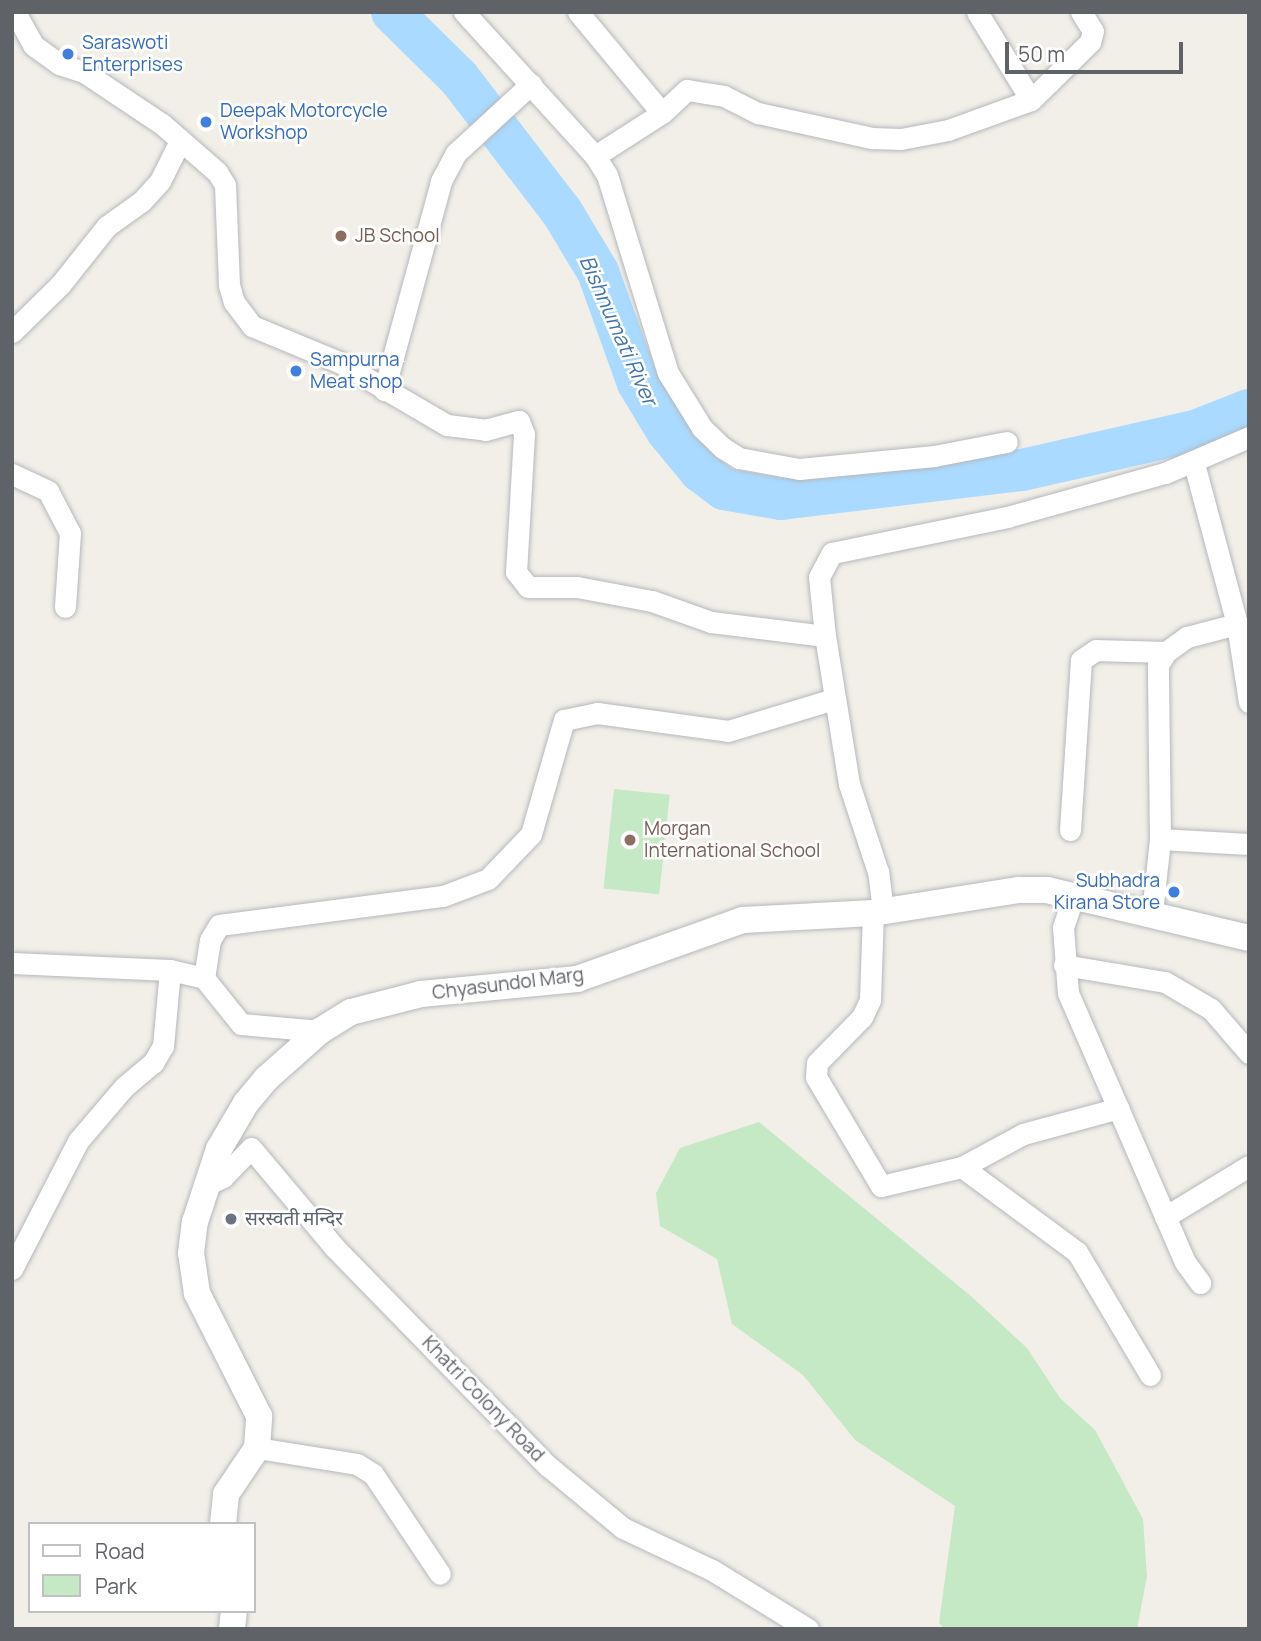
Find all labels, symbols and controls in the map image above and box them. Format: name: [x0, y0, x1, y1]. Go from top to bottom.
scale bar: [1009, 28, 1188, 72]
place label: Saraswoti Enterprises: [82, 32, 183, 76]
text: 50 m: [1018, 40, 1065, 68]
marker: Saraswoti Enterprises: [60, 46, 76, 62]
place label: Deepak Motorcycle Workshop: [220, 100, 388, 144]
marker: Deepak Motorcycle Workshop: [198, 114, 214, 130]
place label: JB School: [355, 225, 440, 247]
marker: JB School: [333, 228, 349, 244]
water label: Bishnumati River: [575, 251, 663, 409]
place label: Sampurna Meat shop: [310, 349, 403, 393]
marker: Sampurna Meat shop: [288, 363, 304, 379]
place label: Morgan International School: [644, 818, 821, 862]
marker: Morgan International School: [622, 832, 638, 848]
place label: Subhadra Kirana Store: [1054, 870, 1160, 914]
marker: Subhadra Kirana Store: [1166, 884, 1182, 900]
street label: Chyasundol Marg: [431, 963, 585, 1005]
place label: सरस्वती मन्दिर: [245, 1208, 343, 1230]
marker: सरस्वती मन्दिर: [223, 1211, 239, 1227]
street label: Khatri Colony Road: [417, 1331, 549, 1467]
legend: [28, 1522, 256, 1613]
text: Road: [95, 1537, 145, 1565]
text: Park: [95, 1572, 137, 1600]

